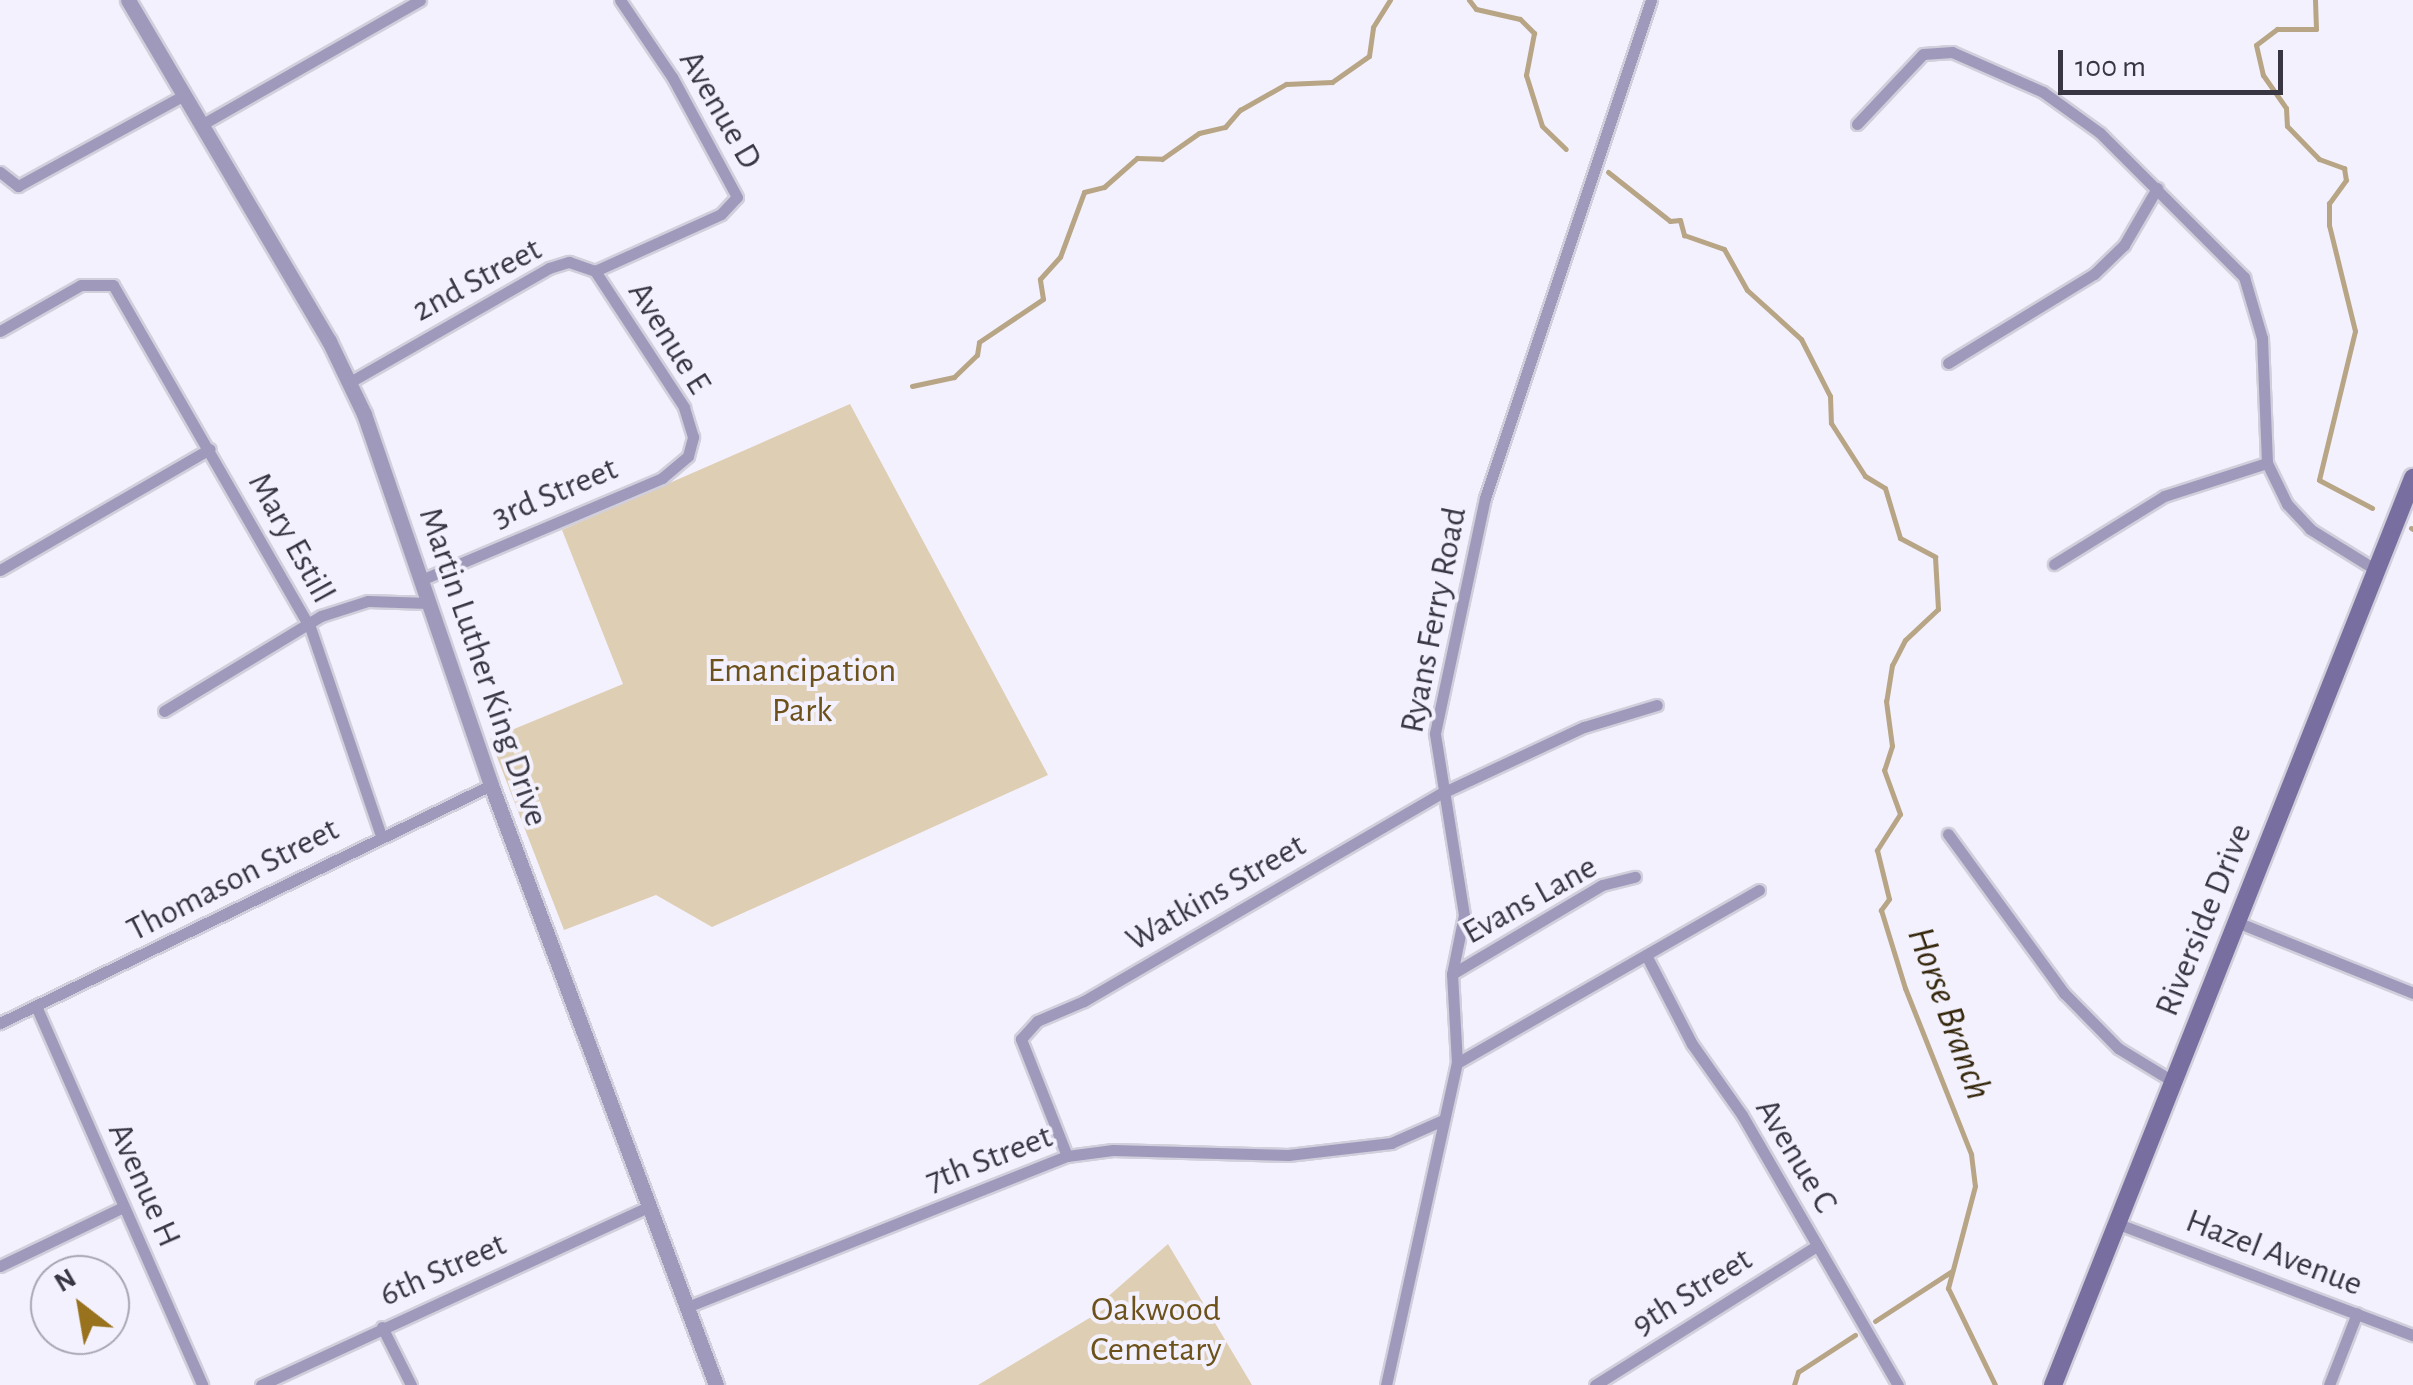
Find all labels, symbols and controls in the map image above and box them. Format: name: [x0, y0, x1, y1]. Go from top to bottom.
scale bar: [2063, 30, 2288, 92]
street label: Avenue D: [669, 43, 771, 177]
text: 100 m: [2075, 52, 2146, 82]
street label: 2nd Street: [405, 229, 549, 331]
street label: Avenue E: [618, 274, 720, 402]
street label: 3rd Street: [486, 448, 624, 538]
street label: Mary Estill: [238, 466, 344, 610]
street label: Martin Luther King Drive: [409, 502, 557, 832]
street label: Ryans Ferry Road: [1392, 504, 1476, 736]
park label: Emancipation Park: [708, 650, 896, 732]
street label: Thomason Street: [120, 809, 346, 951]
street label: Riverside Drive: [2146, 818, 2262, 1022]
street label: Watkins Street: [1119, 825, 1313, 961]
street label: Evans Lane: [1455, 846, 1605, 954]
water label: Horse Branch: [1896, 921, 2000, 1107]
street label: Avenue C: [1746, 1091, 1846, 1221]
street label: Avenue H: [98, 1116, 190, 1254]
street label: 7th Street: [920, 1116, 1058, 1202]
street label: Hazel Avenue: [2180, 1200, 2368, 1306]
street label: 6th Street: [373, 1224, 513, 1316]
street label: 9th Street: [1624, 1239, 1760, 1345]
north arrow: [30, 1255, 130, 1355]
text: N: [50, 1264, 81, 1298]
park label: Oakwood Cemetary: [1090, 1289, 1222, 1371]

